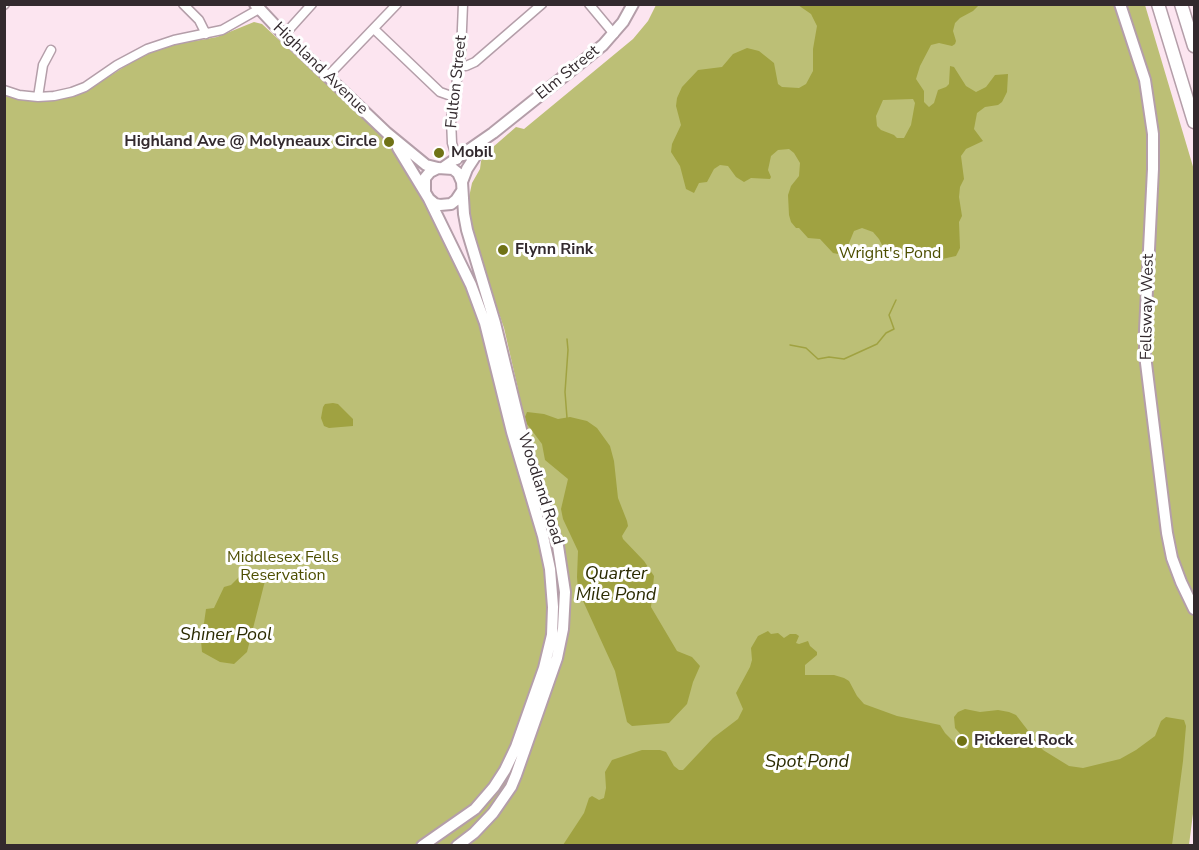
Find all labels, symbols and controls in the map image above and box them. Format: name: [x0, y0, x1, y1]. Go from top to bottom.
street label: Highland Avenue: [269, 19, 371, 119]
street label: Fulton Street: [443, 35, 471, 129]
street label: Elm Street: [533, 42, 603, 104]
place label: Highland Ave @ Molyneaux Circle: [124, 132, 377, 152]
marker: Highland Ave @ Molyneaux Circle: [382, 135, 396, 149]
place label: Mobil: [451, 143, 493, 163]
marker: Mobil: [432, 146, 446, 160]
place label: Flynn Rink: [515, 240, 593, 260]
marker: Flynn Rink: [496, 243, 510, 257]
park label: Wright's Pond: [839, 244, 941, 264]
street label: Fellsway West: [1137, 254, 1159, 360]
street label: Woodland Road: [513, 431, 567, 547]
park label: Middlesex Fells Reservation: [227, 548, 339, 586]
water label: Quarter Mile Pond: [576, 564, 656, 606]
water label: Shiner Pool: [180, 625, 272, 647]
place label: Pickerel Rock: [974, 731, 1074, 751]
marker: Pickerel Rock: [955, 734, 969, 748]
water label: Spot Pond: [765, 752, 849, 774]

